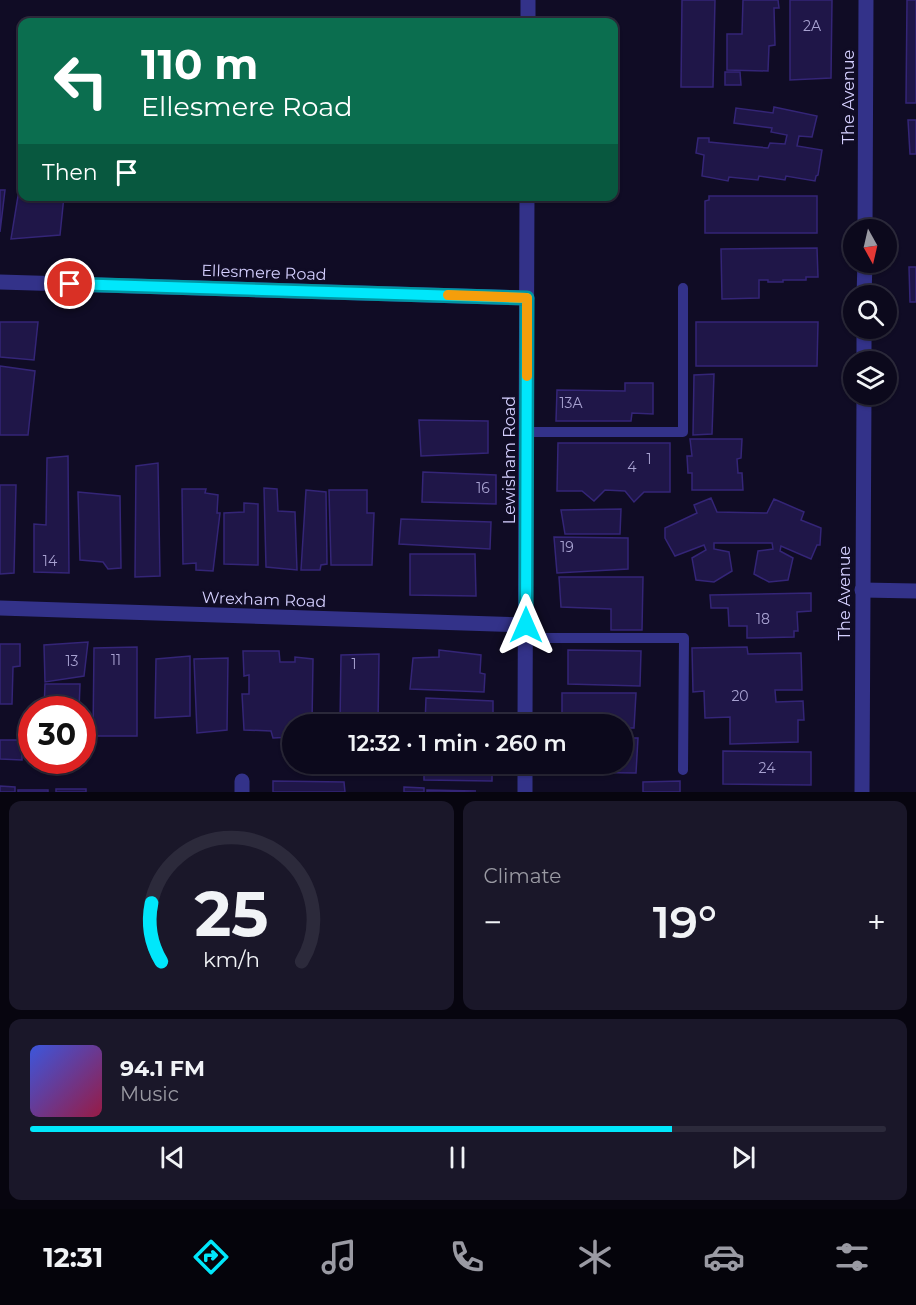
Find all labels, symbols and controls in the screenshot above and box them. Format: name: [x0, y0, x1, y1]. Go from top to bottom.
house number: 2A: [803, 17, 822, 35]
text: 110 m: [141, 38, 258, 90]
icon: left: [42, 42, 120, 120]
street label: The Avenue: [839, 50, 858, 144]
text: Ellesmere Road: [141, 90, 353, 123]
icon: arrive: [110, 156, 143, 189]
text: Then: [42, 159, 98, 186]
north arrow: [843, 219, 897, 273]
map controls: [843, 219, 897, 405]
pin: [44, 258, 95, 309]
street label: Ellesmere Road: [201, 261, 327, 284]
icon: arrive: [53, 267, 86, 300]
button: search: [843, 285, 897, 339]
button: layers: [843, 351, 897, 405]
house number: 13A: [559, 394, 583, 412]
street label: Lewisham Road: [500, 396, 519, 524]
house number: 1: [646, 450, 652, 468]
house number: 4: [627, 458, 637, 476]
house number: 16: [476, 479, 490, 497]
house number: 19: [560, 538, 574, 556]
street label: The Avenue: [835, 546, 854, 640]
house number: 14: [43, 552, 58, 570]
street label: Wrexham Road: [201, 588, 327, 611]
position arrow: [494, 593, 558, 657]
house number: 18: [756, 610, 770, 628]
house number: 11: [111, 651, 121, 669]
house number: 13: [66, 652, 79, 670]
house number: 1: [351, 655, 357, 673]
house number: 20: [731, 687, 749, 705]
speed limit sign: 30: [18, 696, 96, 774]
text: 12:32 · 1 min · 260 m: [348, 730, 567, 757]
house number: 24: [759, 759, 776, 777]
text: Climate: [484, 864, 561, 888]
text: 25: [194, 876, 268, 952]
text: 19°: [653, 894, 717, 949]
text: −: [484, 902, 502, 942]
text: +: [867, 902, 886, 942]
text: km/h: [203, 947, 260, 973]
text: 94.1 FM: [120, 1055, 205, 1082]
text: Music: [120, 1082, 179, 1106]
icon: previous: [156, 1141, 189, 1174]
icon: pause: [441, 1141, 474, 1174]
icon: next: [727, 1141, 760, 1174]
icon: directions: [190, 1236, 232, 1278]
icon: music: [318, 1236, 360, 1278]
icon: phone: [446, 1236, 488, 1278]
icon: climate: [574, 1236, 616, 1278]
icon: car: [703, 1236, 745, 1278]
icon: filters: [831, 1236, 873, 1278]
text: 12:31: [43, 1241, 103, 1274]

